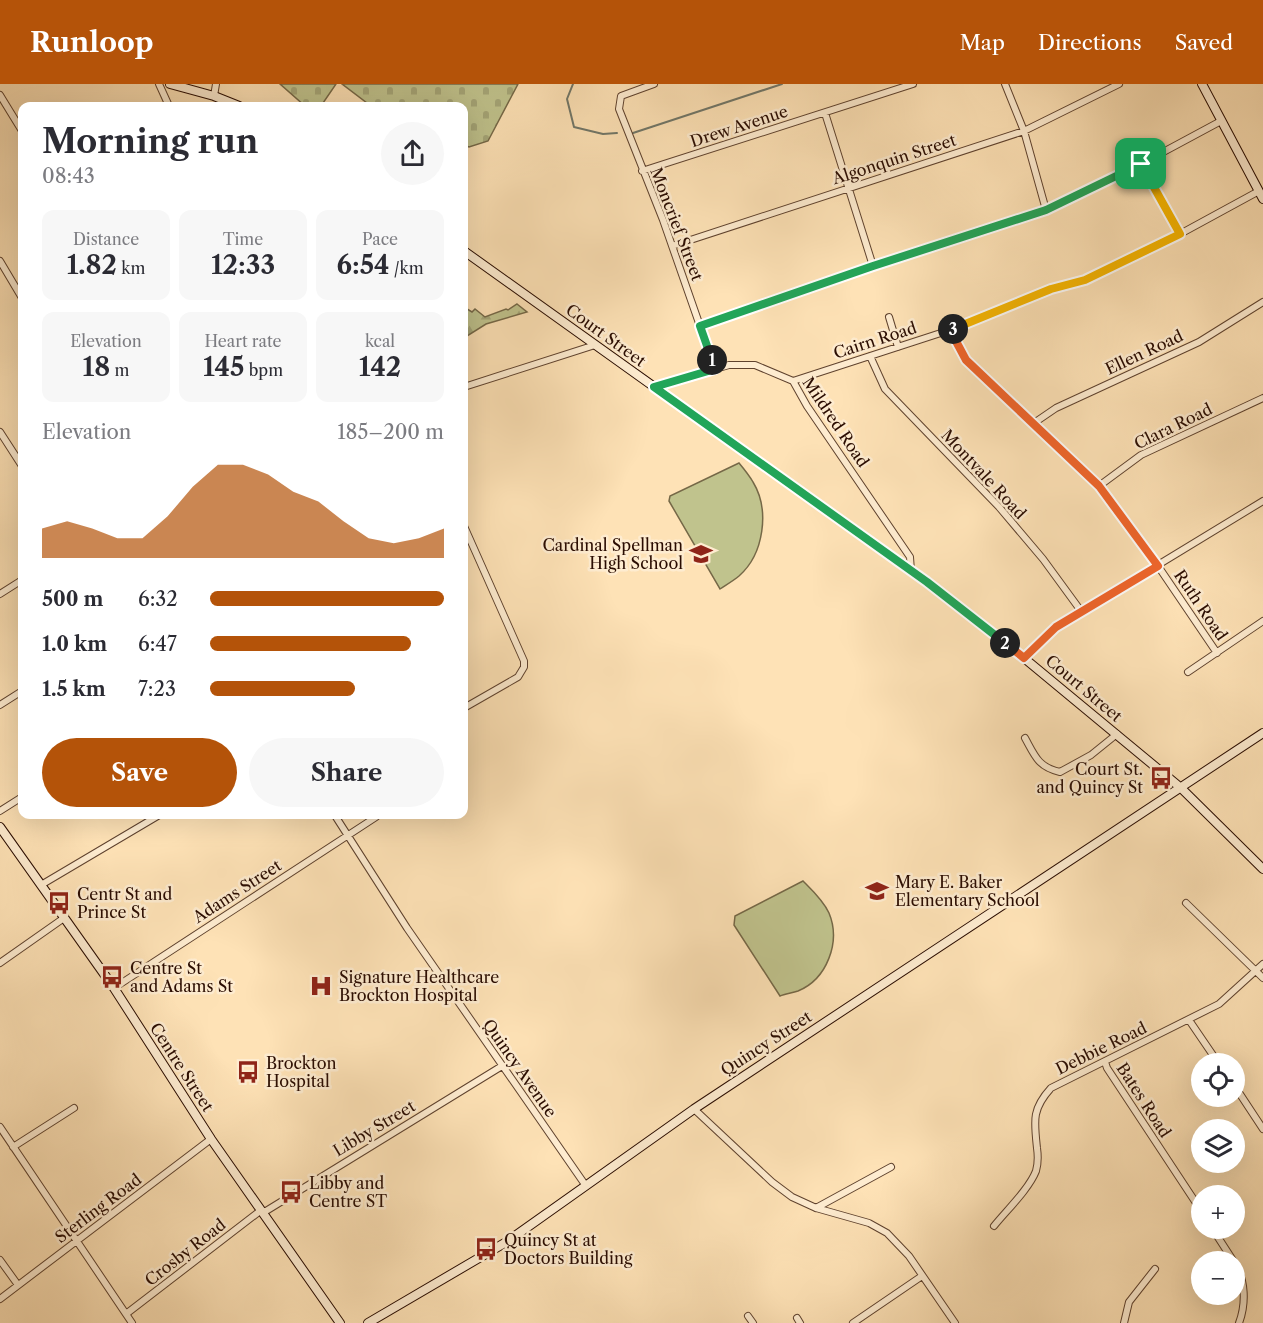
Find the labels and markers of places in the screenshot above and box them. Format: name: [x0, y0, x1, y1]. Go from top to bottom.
pin: [1115, 138, 1166, 189]
pin: 3: [938, 314, 968, 344]
pin: 1: [697, 345, 727, 375]
place label: Cardinal Spellman High School: [542, 535, 683, 573]
school or university icon: Cardinal Spellman High School: [688, 541, 714, 567]
pin: 2: [990, 628, 1020, 658]
place label: Court St. and Quincy St: [1036, 759, 1143, 797]
bus stop icon: Court St. and Quincy St: [1148, 765, 1174, 791]
place label: Mary E. Baker Elementary School: [895, 872, 1040, 910]
school or university icon: Mary E. Baker Elementary School: [864, 878, 890, 904]
place label: Centr St and Prince St: [77, 884, 173, 922]
bus stop icon: Centr St and Prince St: [46, 890, 72, 916]
place label: Centre St and Adams St: [130, 958, 233, 996]
bus stop icon: Centre St and Adams St: [99, 964, 125, 990]
place label: Signature Healthcare Brockton Hospital: [339, 967, 499, 1005]
hospital icon: Signature Healthcare Brockton Hospital: [308, 973, 334, 999]
place label: Brockton Hospital: [266, 1053, 337, 1091]
bus stop icon: Brockton Hospital: [235, 1059, 261, 1085]
place label: Libby and Centre ST: [309, 1173, 387, 1211]
bus stop icon: Libby and Centre ST: [278, 1179, 304, 1205]
place label: Quincy St at Doctors Building: [504, 1230, 633, 1268]
bus stop icon: Quincy St at Doctors Building: [473, 1236, 499, 1262]

